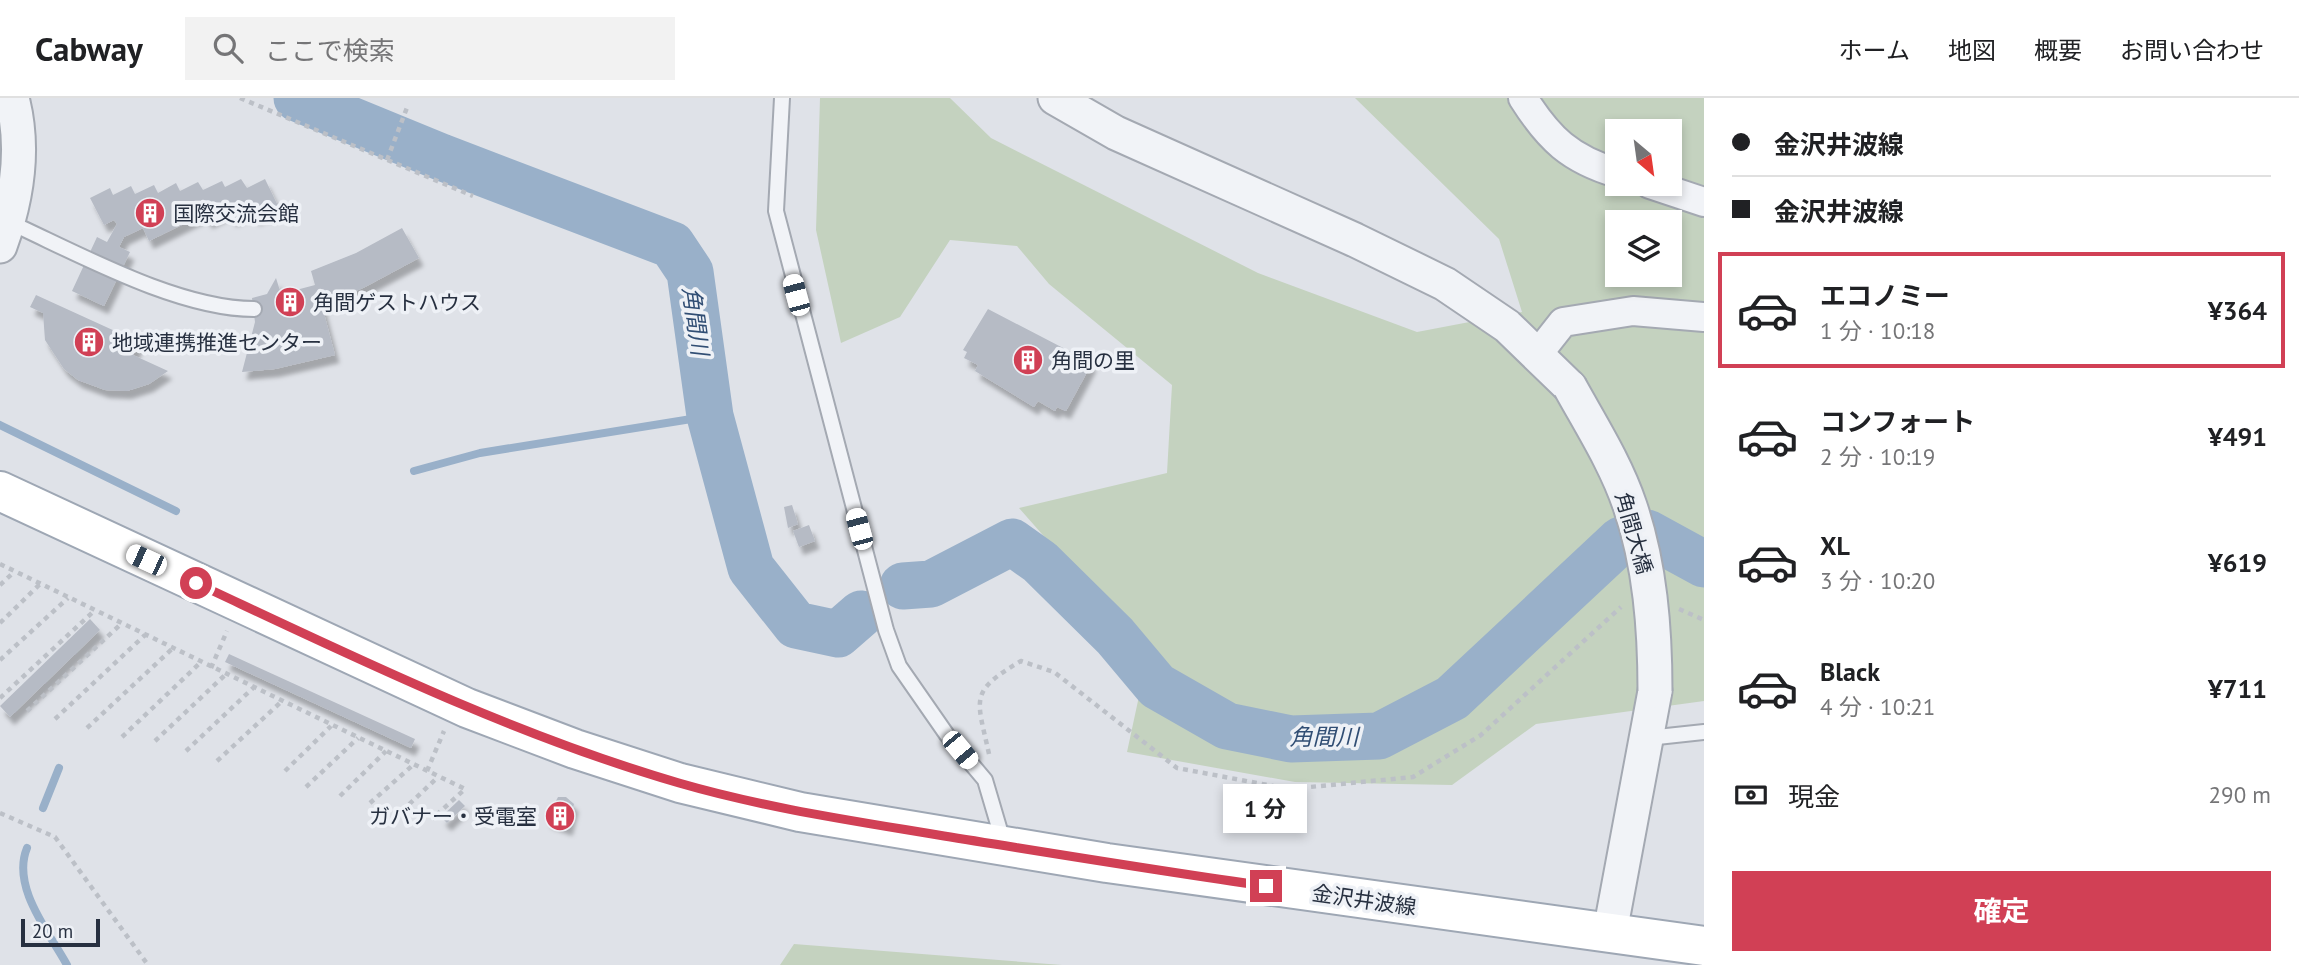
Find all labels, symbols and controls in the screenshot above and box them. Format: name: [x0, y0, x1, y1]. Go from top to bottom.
search box: [185, 17, 675, 80]
text: Cabway: [35, 27, 143, 70]
icon: search: [209, 29, 247, 67]
text: ここで検索: [265, 34, 395, 67]
text: ホーム: [1839, 35, 1910, 66]
text: 地図: [1948, 35, 1996, 66]
text: 概要: [2034, 35, 2082, 66]
text: お問い合わせ: [2120, 35, 2264, 66]
north arrow: [1605, 119, 1682, 196]
map controls: [1605, 119, 1682, 287]
text: 金沢井波線: [1774, 128, 1904, 161]
text: 金沢井波線: [1774, 195, 1904, 228]
building icon: 国際交流会館: [133, 196, 167, 230]
place label: 国際交流会館: [173, 200, 299, 227]
button: layers: [1605, 210, 1682, 287]
car: [781, 272, 812, 318]
icon: car: [1736, 279, 1799, 342]
text: エコノミー: [1820, 279, 1950, 312]
building icon: 角間ゲストハウス: [273, 285, 307, 319]
water label: 角間川: [677, 285, 716, 360]
place label: 角間ゲストハウス: [313, 289, 481, 316]
text: ¥364: [2208, 294, 2267, 327]
text: 1 分 · 10:18: [1820, 316, 1935, 345]
building icon: 地域連携推進センター: [72, 325, 106, 359]
place label: 地域連携推進センター: [112, 329, 322, 356]
building icon: 角間の里: [1011, 343, 1045, 377]
place label: 角間の里: [1051, 347, 1135, 374]
icon: car: [1736, 405, 1799, 468]
text: コンフォート: [1820, 405, 1975, 438]
text: ¥491: [2208, 420, 2267, 453]
text: 2 分 · 10:19: [1820, 442, 1935, 471]
street label: 角間大橋: [1609, 489, 1659, 577]
car: [844, 506, 875, 552]
text: XL: [1820, 529, 1850, 562]
icon: car: [1736, 531, 1799, 594]
car: [123, 542, 170, 578]
text: ¥619: [2208, 546, 2267, 579]
text: 3 分 · 10:20: [1820, 566, 1935, 595]
route start: [180, 567, 212, 599]
text: Black: [1820, 655, 1880, 688]
icon: car: [1736, 657, 1799, 720]
text: ¥711: [2208, 672, 2267, 705]
text: 4 分 · 10:21: [1820, 692, 1935, 721]
water label: 角間川: [1290, 722, 1362, 751]
car: [939, 727, 982, 773]
icon: cash: [1732, 776, 1770, 814]
text: 現金: [1788, 780, 1840, 813]
text: 290 m: [2209, 780, 2271, 809]
callout: 1 分: [1224, 784, 1308, 834]
text: 1 分: [1244, 794, 1286, 823]
building icon: ガバナー・受電室: [543, 799, 577, 833]
place label: ガバナー・受電室: [369, 803, 537, 830]
route end: [1250, 870, 1282, 902]
button: 確定: [1732, 871, 2271, 951]
street label: 金沢井波線: [1310, 879, 1418, 921]
scale bar: [21, 916, 100, 948]
text: 20 m: [32, 919, 73, 943]

